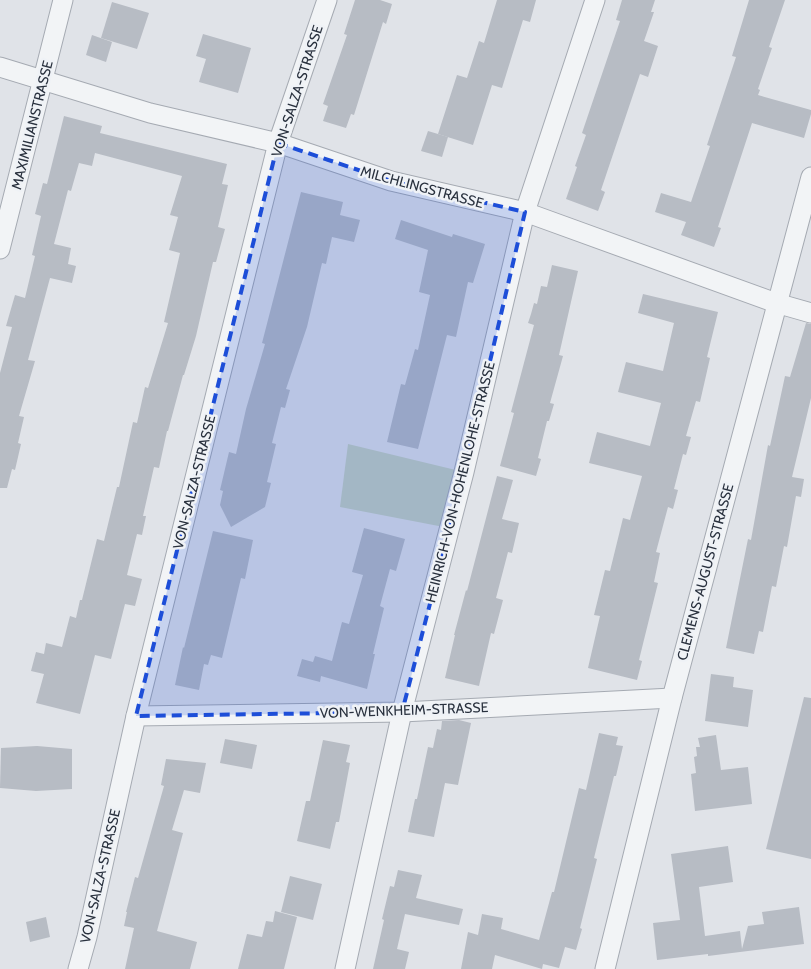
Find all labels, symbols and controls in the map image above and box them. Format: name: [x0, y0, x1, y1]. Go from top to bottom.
street label: VON-SALZA-STRASSE: [267, 23, 327, 159]
street label: MAXIMILIANSTRASSE: [7, 58, 57, 191]
street label: MILCHLINGSTRASSE: [358, 162, 486, 212]
street label: HEINRICH-VON-HOHENLOHE-STRASSE: [421, 359, 499, 604]
street label: VON-SALZA-STRASSE: [169, 413, 219, 551]
street label: CLEMENS-AUGUST-STRASSE: [673, 481, 737, 662]
street label: VON-WENKHEIM-STRASSE: [319, 698, 489, 722]
street label: VON-SALZA-STRASSE: [76, 807, 124, 945]

